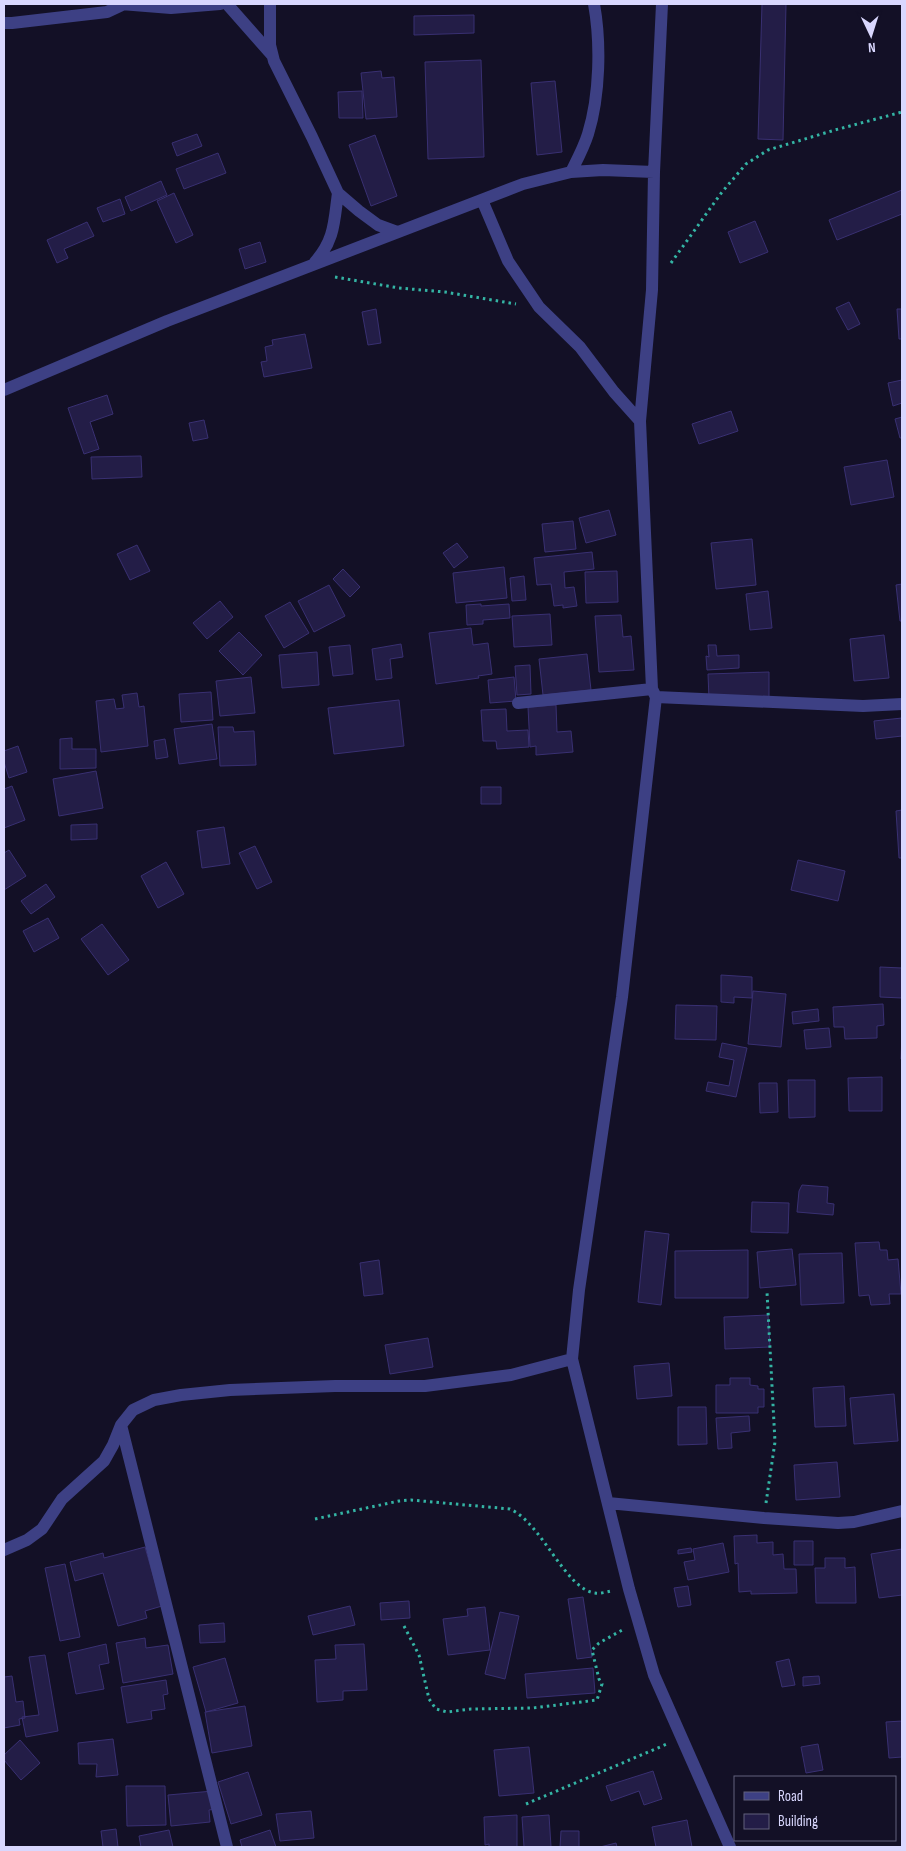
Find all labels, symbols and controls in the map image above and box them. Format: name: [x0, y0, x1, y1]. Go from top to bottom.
north arrow: [846, 10, 896, 60]
text: N: [868, 39, 876, 56]
legend: [734, 1776, 896, 1841]
text: Road: [778, 1787, 803, 1806]
text: Building: [778, 1812, 818, 1831]

